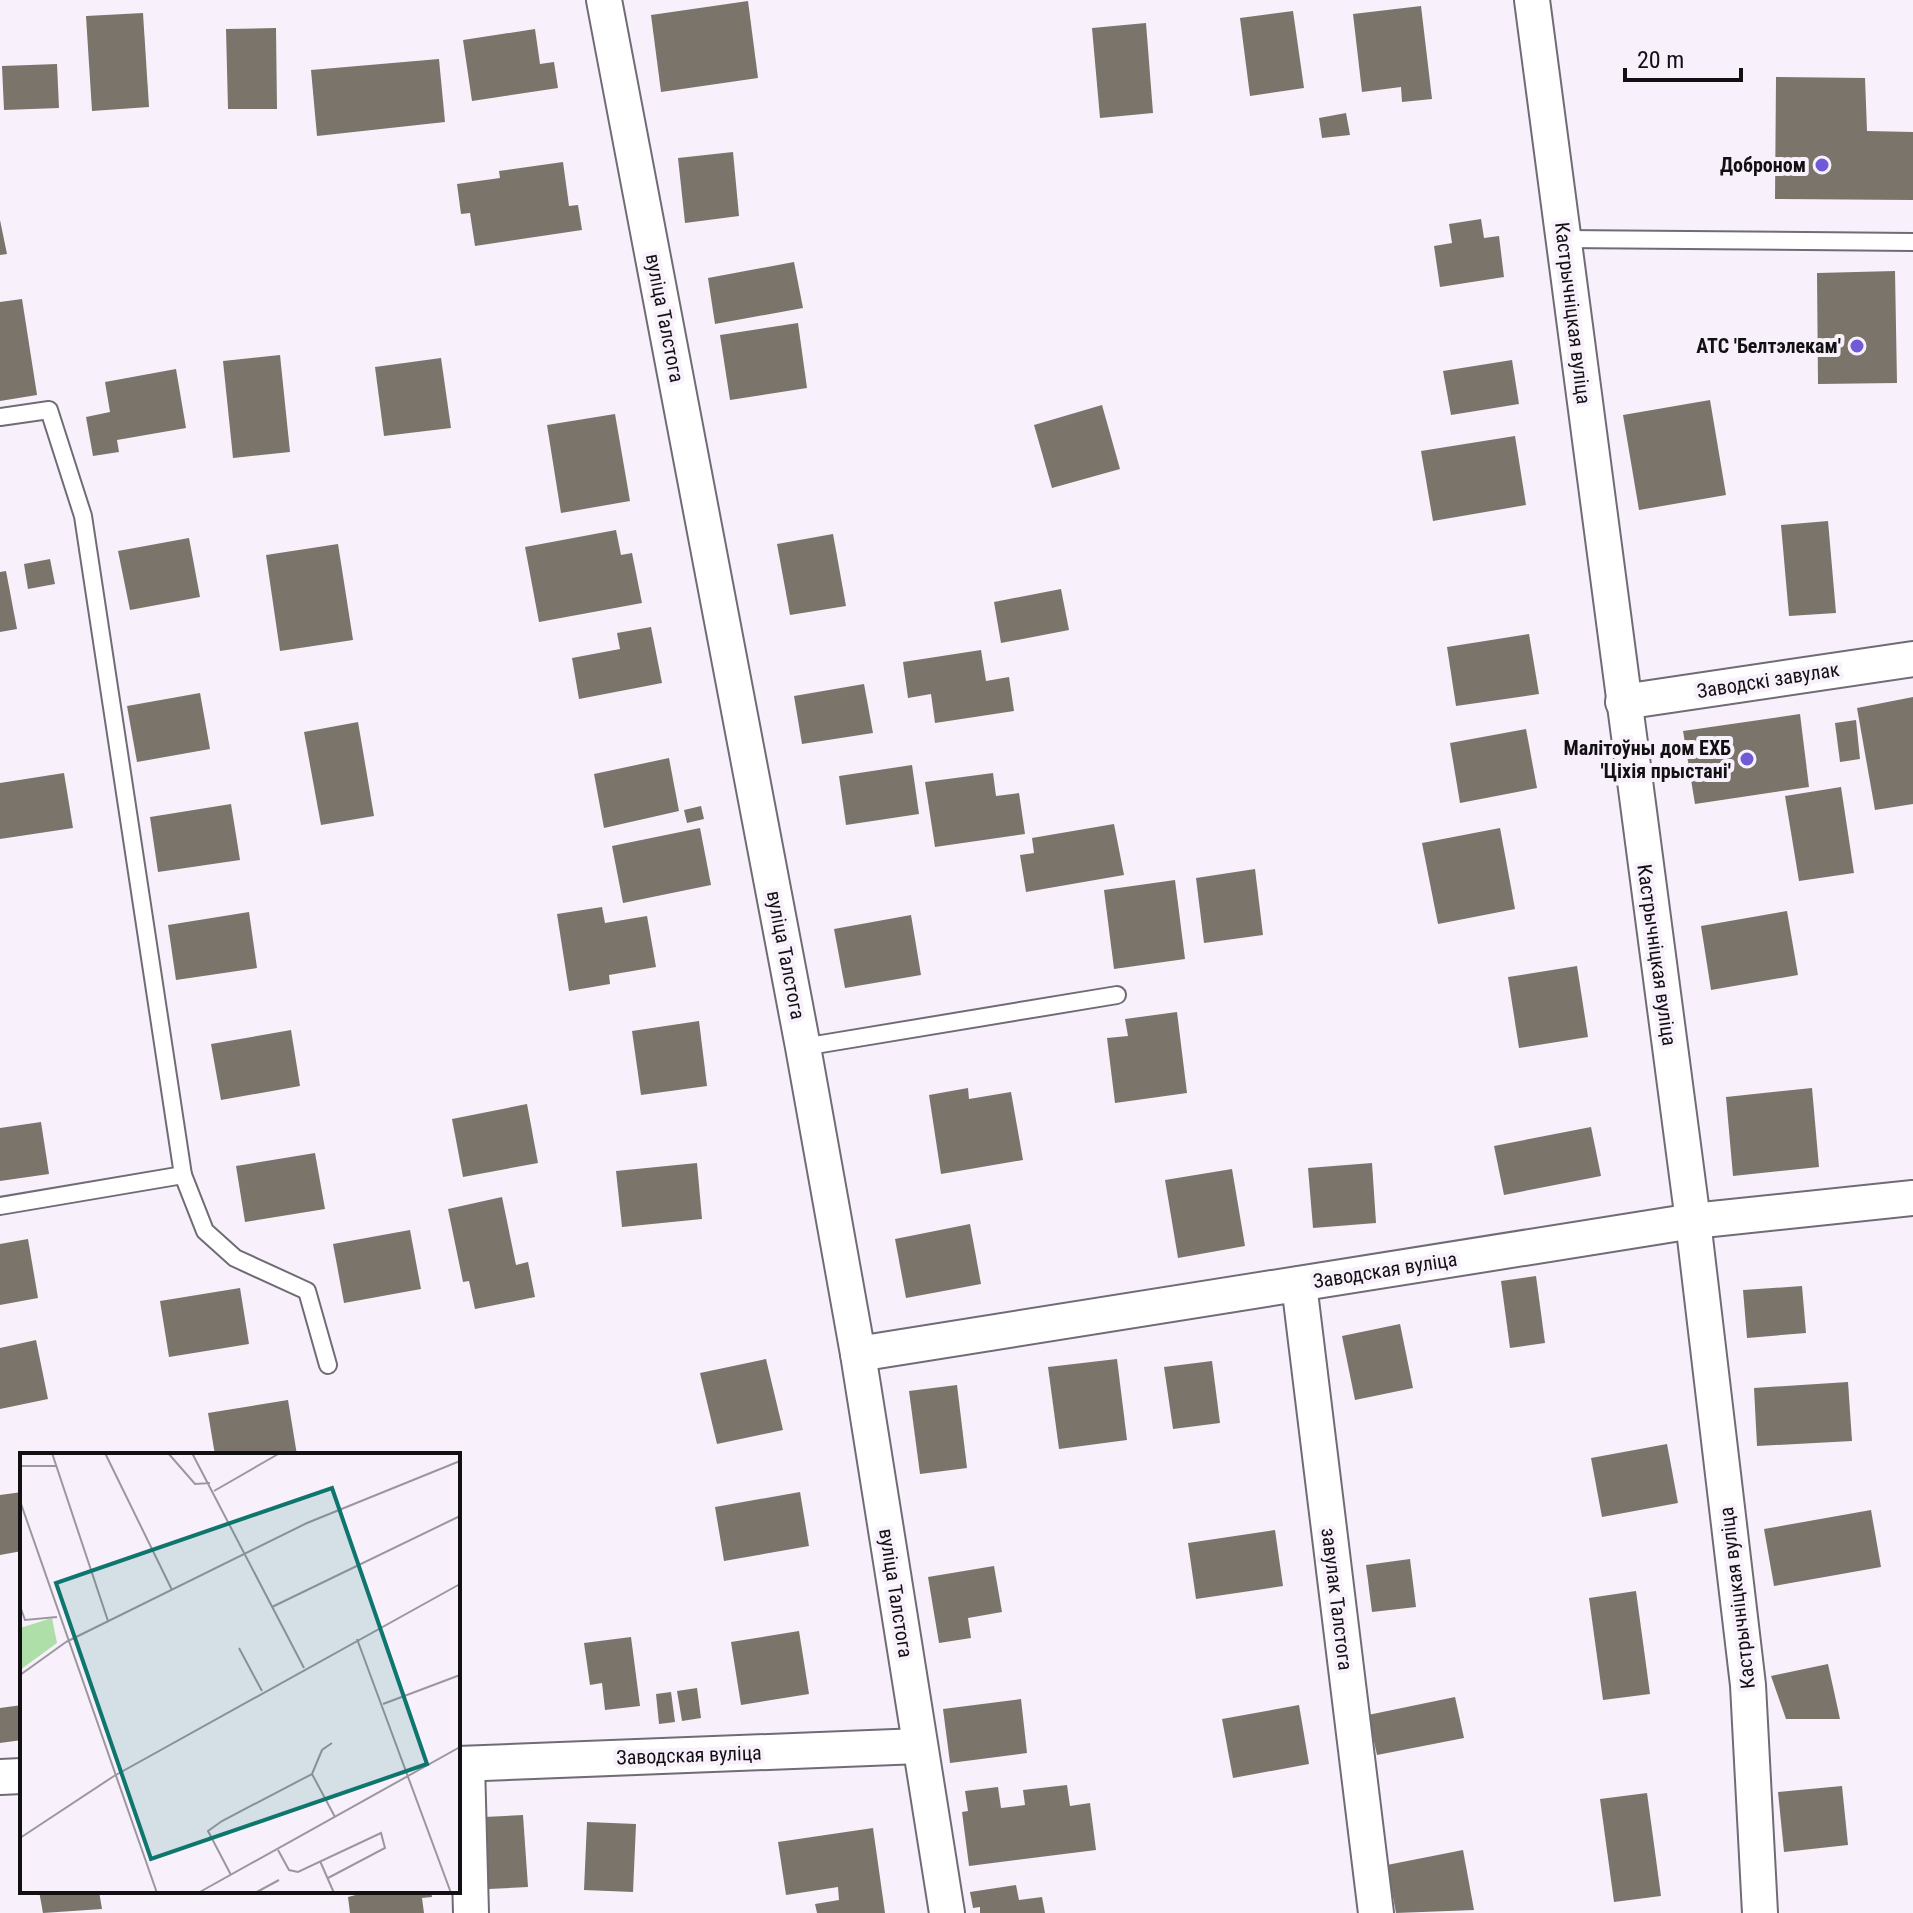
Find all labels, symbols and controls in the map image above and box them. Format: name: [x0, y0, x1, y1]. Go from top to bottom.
scale bar: [1625, 32, 1741, 82]
text: 20 m: [1637, 46, 1684, 74]
place label: Доброном: [1720, 153, 1806, 177]
marker: Доброном: [1813, 156, 1831, 174]
street label: Кастрычніцкая вуліца: [1550, 221, 1596, 405]
street label: вуліца Талстога: [641, 252, 689, 384]
place label: АТС 'Белтэлекам': [1696, 334, 1841, 358]
marker: АТС 'Белтэлекам': [1848, 337, 1866, 355]
street label: Заводскі завулак: [1695, 657, 1841, 703]
place label: Малітоўны дом ЕХБ 'Ціхія прыстані': [1564, 736, 1731, 783]
marker: Малітоўны дом ЕХБ 'Ціхія прыстані': [1738, 750, 1756, 768]
street label: Кастрычніцкая вуліца: [1632, 863, 1682, 1047]
street label: вуліца Талстога: [762, 889, 810, 1021]
street label: Заводская вуліца: [1311, 1247, 1459, 1293]
inset map: [20, 1453, 460, 1893]
street label: Кастрычніцкая вуліца: [1714, 1506, 1760, 1690]
street label: завулак Талстога: [1316, 1526, 1358, 1672]
street label: вуліца Талстога: [874, 1527, 918, 1659]
street label: Заводская вуліца: [616, 1740, 762, 1770]

